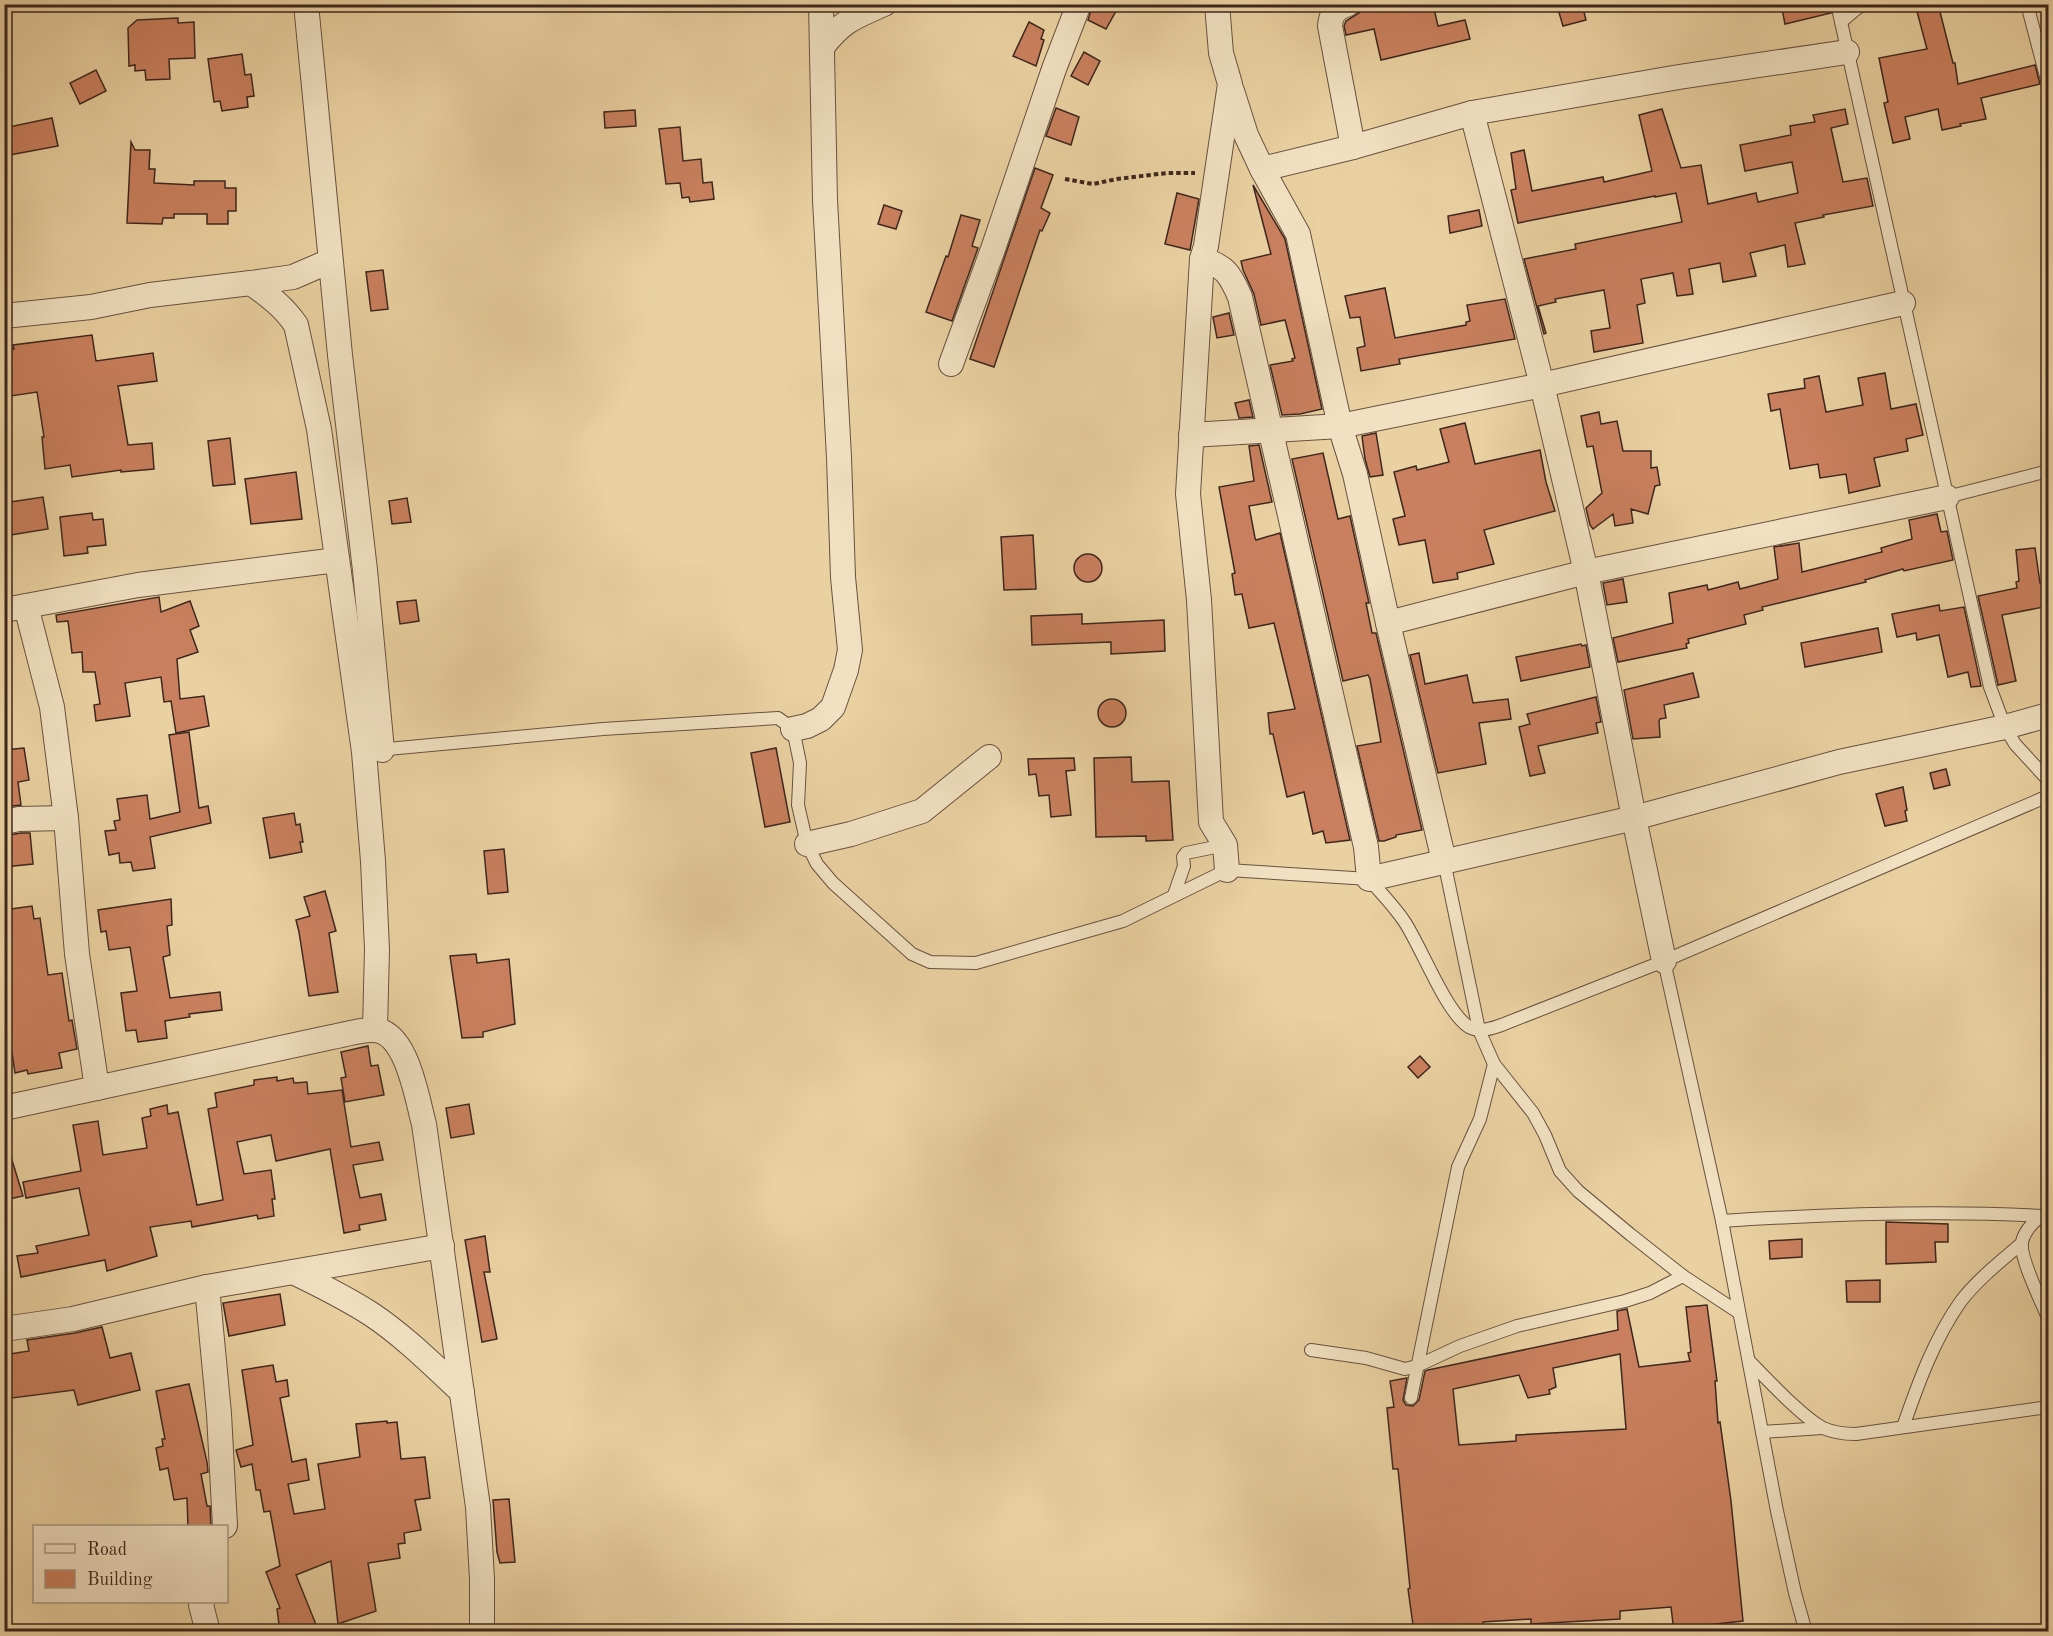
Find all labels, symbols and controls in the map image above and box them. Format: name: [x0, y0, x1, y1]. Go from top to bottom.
legend: [33, 1525, 228, 1603]
text: Road: [87, 1541, 127, 1559]
text: Building: [87, 1571, 153, 1589]

